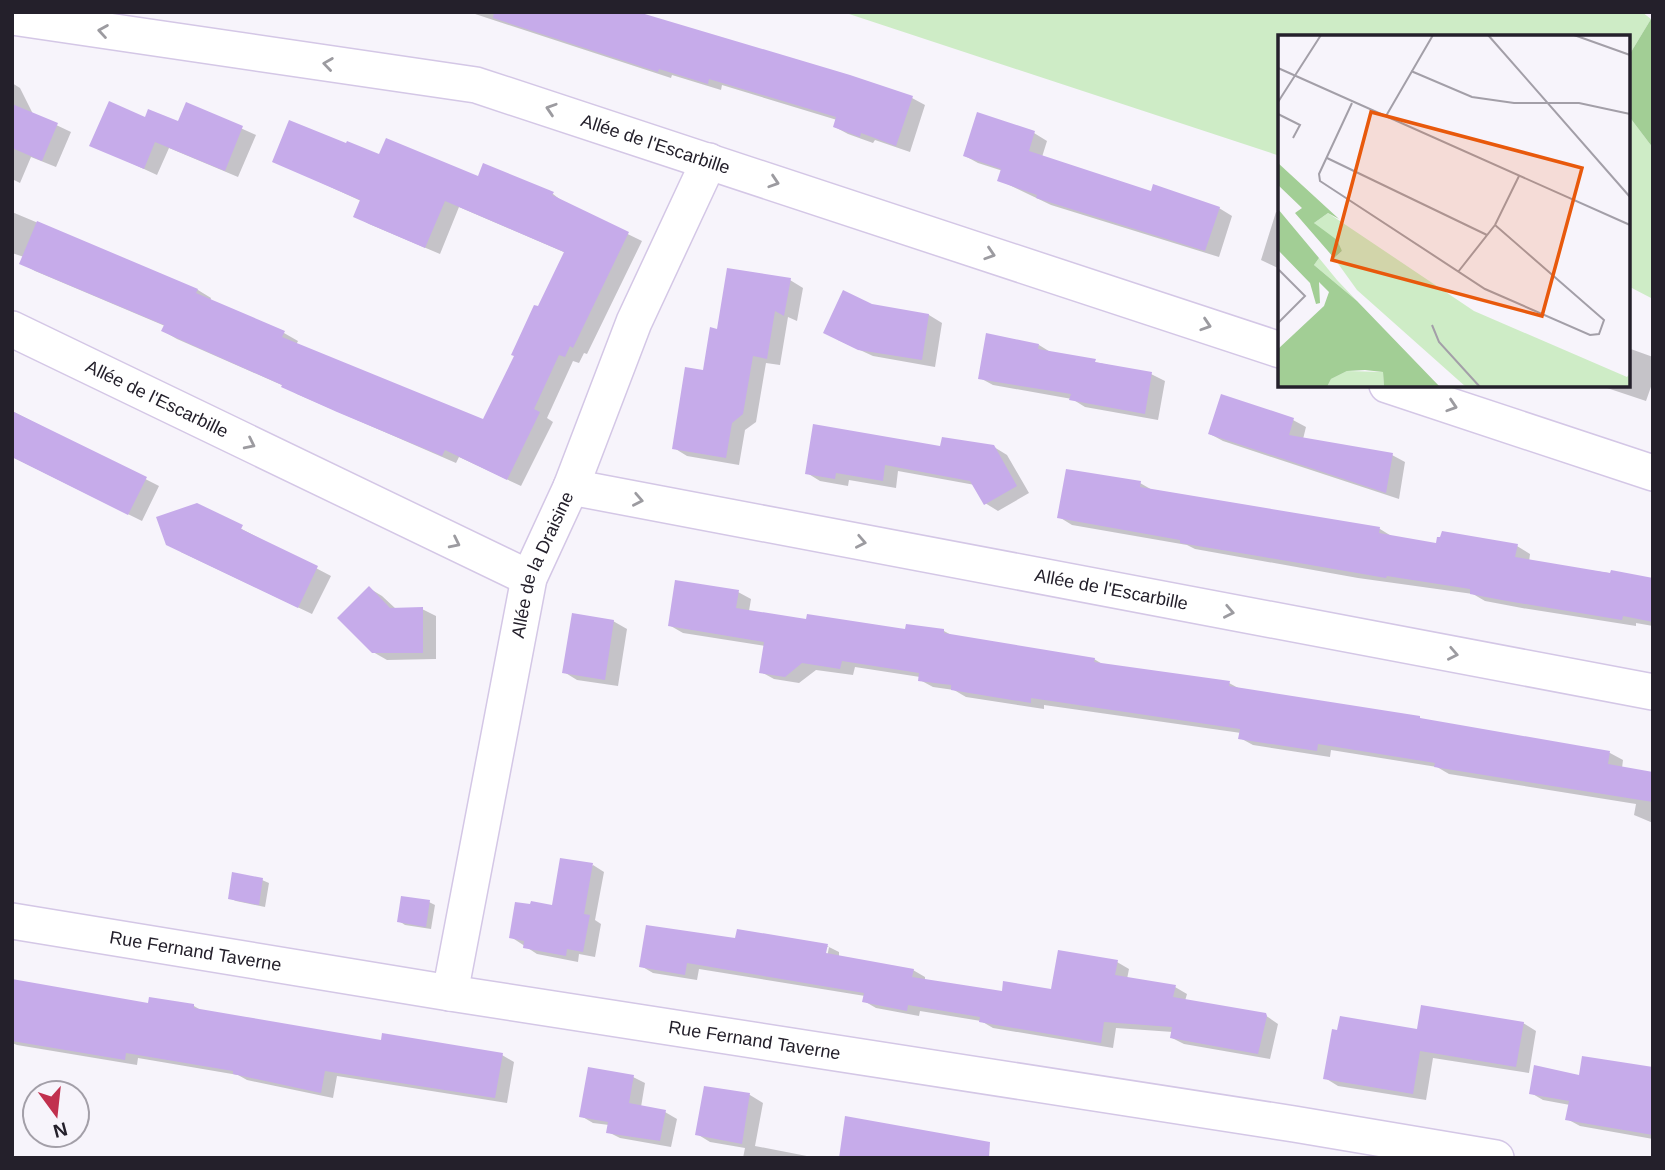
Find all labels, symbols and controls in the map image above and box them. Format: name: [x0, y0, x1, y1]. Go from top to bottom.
one-way arrow: [98, 23, 109, 38]
inset map: [1278, 35, 1630, 387]
one-way arrow: [323, 57, 334, 72]
one-way arrow: [545, 103, 557, 118]
street label: Allée de l'Escarbille: [579, 110, 733, 178]
one-way arrow: [767, 174, 779, 188]
one-way arrow: [983, 245, 995, 260]
one-way arrow: [1199, 317, 1211, 331]
street label: Allée de l'Escarbille: [83, 356, 231, 442]
one-way arrow: [1445, 398, 1457, 413]
one-way arrow: [243, 435, 255, 449]
street label: Allée de la Draisine: [508, 488, 578, 640]
one-way arrow: [632, 492, 644, 507]
one-way arrow: [448, 534, 460, 548]
one-way arrow: [855, 534, 867, 549]
street label: Allée de l'Escarbille: [1033, 565, 1190, 614]
one-way arrow: [1223, 604, 1235, 619]
one-way arrow: [1447, 646, 1459, 661]
street label: Rue Fernand Taverne: [108, 927, 283, 975]
street label: Rue Fernand Taverne: [667, 1017, 842, 1063]
north arrow: [21, 1079, 91, 1149]
text: N: [51, 1118, 70, 1142]

